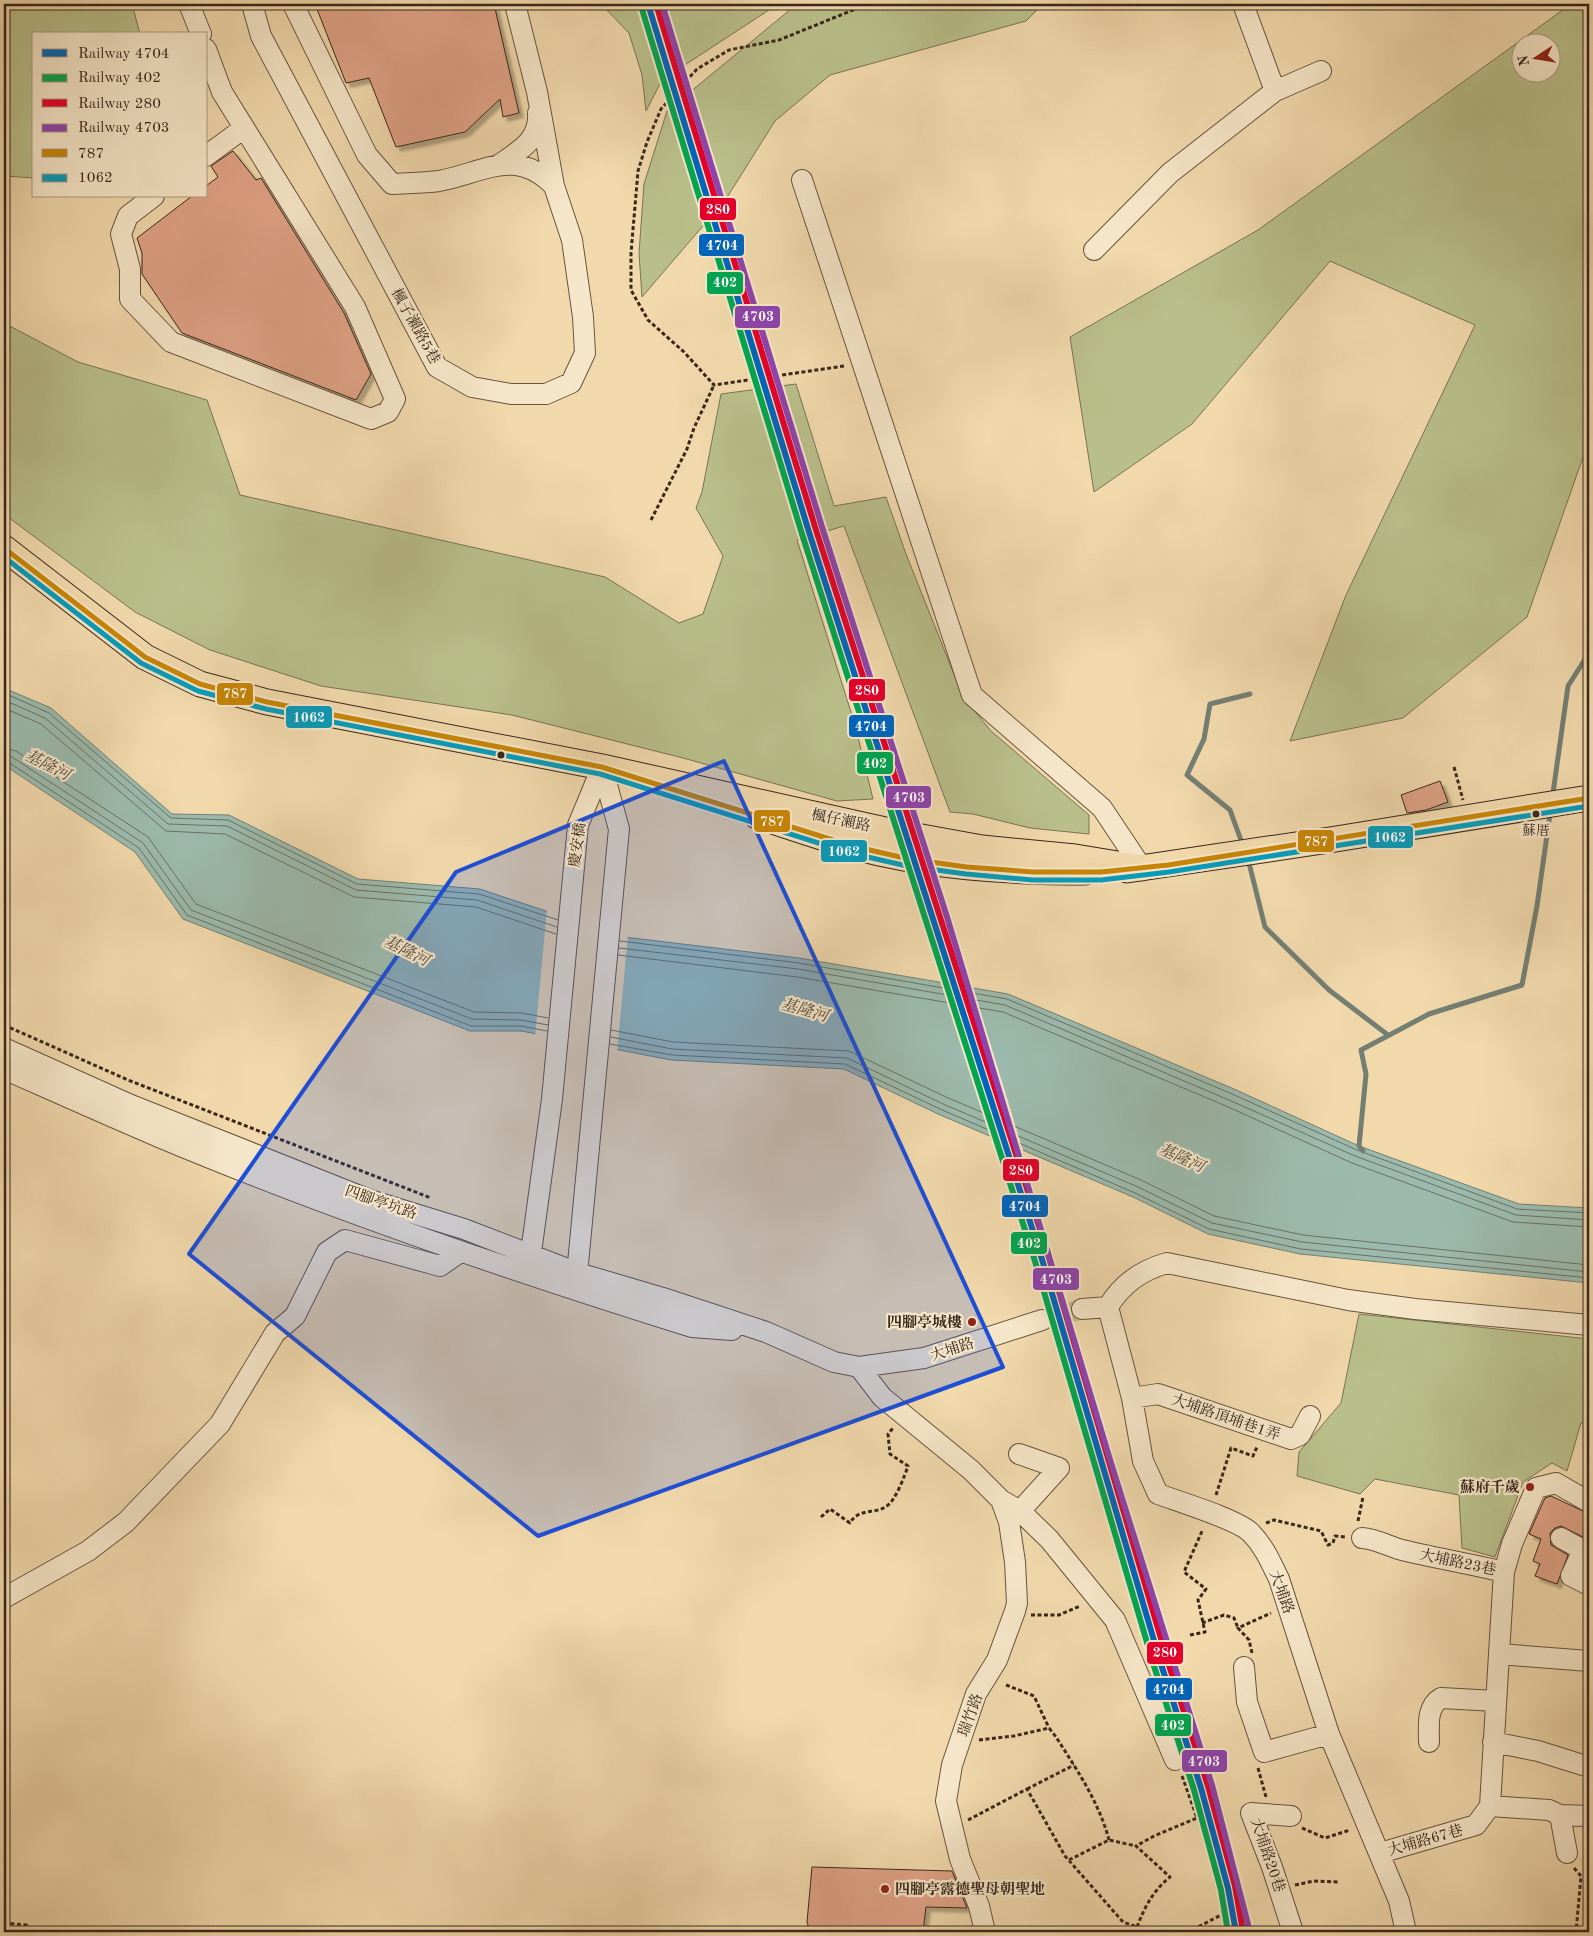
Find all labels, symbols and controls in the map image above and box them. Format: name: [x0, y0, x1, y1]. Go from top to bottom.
legend: [32, 32, 208, 198]
north arrow: [1510, 32, 1560, 82]
text: Railway 4704: [78, 47, 170, 62]
text: N: [1516, 54, 1532, 67]
text: Railway 402: [78, 71, 161, 86]
text: Railway 280: [78, 97, 161, 112]
text: Railway 4703: [78, 121, 170, 136]
text: 787: [78, 147, 104, 162]
text: 1062: [78, 171, 113, 186]
line badge: 280: [699, 197, 737, 221]
text: 280: [706, 203, 730, 217]
line badge: 4704: [698, 233, 745, 257]
text: 4704: [706, 239, 738, 253]
line badge: 402: [706, 271, 744, 295]
text: 402: [713, 276, 737, 290]
street label: 楓子瀨路5巷: [388, 286, 443, 367]
line badge: 4703: [734, 305, 781, 329]
text: 4703: [742, 310, 774, 324]
line badge: 280: [848, 678, 886, 702]
line badge: 787: [216, 682, 254, 706]
text: 280: [855, 684, 879, 698]
text: 787: [223, 687, 247, 701]
line badge: 1062: [285, 705, 333, 729]
text: 1062: [293, 711, 325, 725]
line badge: 4704: [848, 714, 895, 738]
text: 4704: [855, 720, 887, 734]
water label: 基隆河: [22, 746, 76, 785]
unlabelled marker: [496, 750, 506, 760]
line badge: 402: [856, 751, 894, 775]
text: 402: [863, 757, 887, 771]
line badge: 4703: [885, 785, 932, 809]
text: 4703: [893, 791, 925, 805]
street label: 楓仔瀨路: [810, 806, 872, 835]
line badge: 787: [753, 809, 791, 833]
marker: 蘇厝: [1531, 809, 1541, 819]
text: 787: [760, 815, 784, 829]
street label: 慶安橋: [566, 822, 589, 869]
place label: 蘇厝: [1522, 823, 1550, 838]
line badge: 1062: [1367, 825, 1414, 849]
line badge: 787: [1297, 829, 1335, 853]
text: 1062: [1374, 831, 1406, 845]
text: 787: [1304, 835, 1328, 849]
line badge: 1062: [820, 839, 868, 863]
text: 1062: [828, 845, 860, 859]
water label: 基隆河: [381, 932, 435, 971]
water label: 基隆河: [779, 995, 833, 1026]
water label: 基隆河: [1156, 1140, 1210, 1177]
line badge: 280: [1002, 1158, 1040, 1182]
text: 280: [1009, 1164, 1033, 1178]
street label: 四腳亭坑路: [343, 1182, 419, 1223]
line badge: 4704: [1001, 1194, 1049, 1218]
text: 4704: [1009, 1200, 1041, 1214]
line badge: 402: [1010, 1231, 1048, 1255]
text: 402: [1017, 1237, 1041, 1251]
line badge: 4703: [1032, 1267, 1080, 1291]
text: 4703: [1040, 1273, 1072, 1287]
place label: 四腳亭城樓: [887, 1314, 962, 1331]
marker: 四腳亭城樓: [966, 1316, 978, 1328]
street label: 大埔路: [928, 1334, 976, 1365]
street label: 大埔路頂埔巷1弄: [1169, 1391, 1282, 1444]
place label: 蘇府千歲: [1460, 1478, 1520, 1496]
marker: 蘇府千歲: [1524, 1481, 1536, 1493]
street label: 大埔路23巷: [1418, 1546, 1498, 1579]
street label: 大埔路: [1266, 1568, 1297, 1616]
line badge: 280: [1146, 1641, 1184, 1665]
text: 280: [1153, 1646, 1177, 1660]
line badge: 4704: [1145, 1677, 1193, 1701]
text: 4704: [1153, 1683, 1185, 1697]
street label: 瑞竹路: [955, 1691, 986, 1739]
line badge: 402: [1154, 1713, 1192, 1737]
text: 402: [1161, 1719, 1185, 1733]
line badge: 4703: [1181, 1749, 1228, 1773]
text: 4703: [1188, 1755, 1220, 1769]
street label: 大埔路20巷: [1247, 1816, 1288, 1895]
street label: 大埔路67巷: [1386, 1822, 1465, 1859]
place label: 四腳亭露德聖母朝聖地: [895, 1881, 1045, 1898]
marker: 四腳亭露德聖母朝聖地: [879, 1883, 891, 1895]

